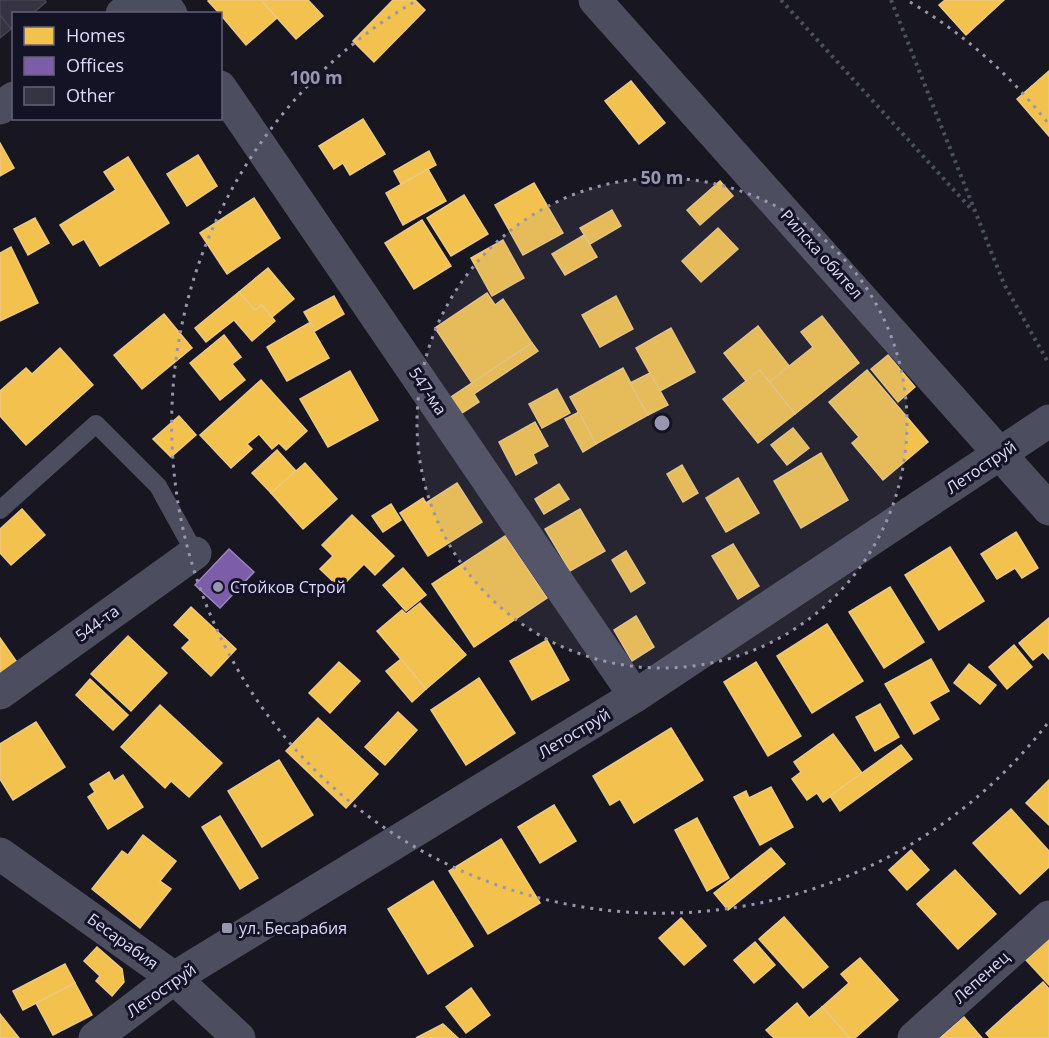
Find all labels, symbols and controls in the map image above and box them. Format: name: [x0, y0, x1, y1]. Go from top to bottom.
legend: [12, 12, 222, 120]
text: Homes: [66, 23, 125, 47]
text: Offices: [66, 53, 124, 77]
text: 100 m: [289, 65, 343, 89]
text: Other: [66, 83, 116, 107]
text: 50 m: [641, 165, 683, 189]
street label: Рилска обител: [776, 205, 868, 303]
street label: 547-ма: [404, 363, 452, 419]
centre of rings: [652, 413, 672, 433]
street label: Летоструй: [941, 435, 1021, 499]
place label: Стойков Строй: [230, 576, 346, 598]
marker: Стойков Строй: [211, 580, 225, 594]
street label: 544-та: [71, 600, 123, 646]
street label: Летоструй: [534, 703, 614, 763]
street label: Бесарабия: [83, 908, 163, 974]
place label: ул. Бесарабия: [239, 917, 347, 939]
marker: ул. Бесарабия: [220, 921, 234, 935]
street label: Лепенец: [948, 946, 1014, 1008]
street label: Летоструй: [122, 958, 200, 1022]

